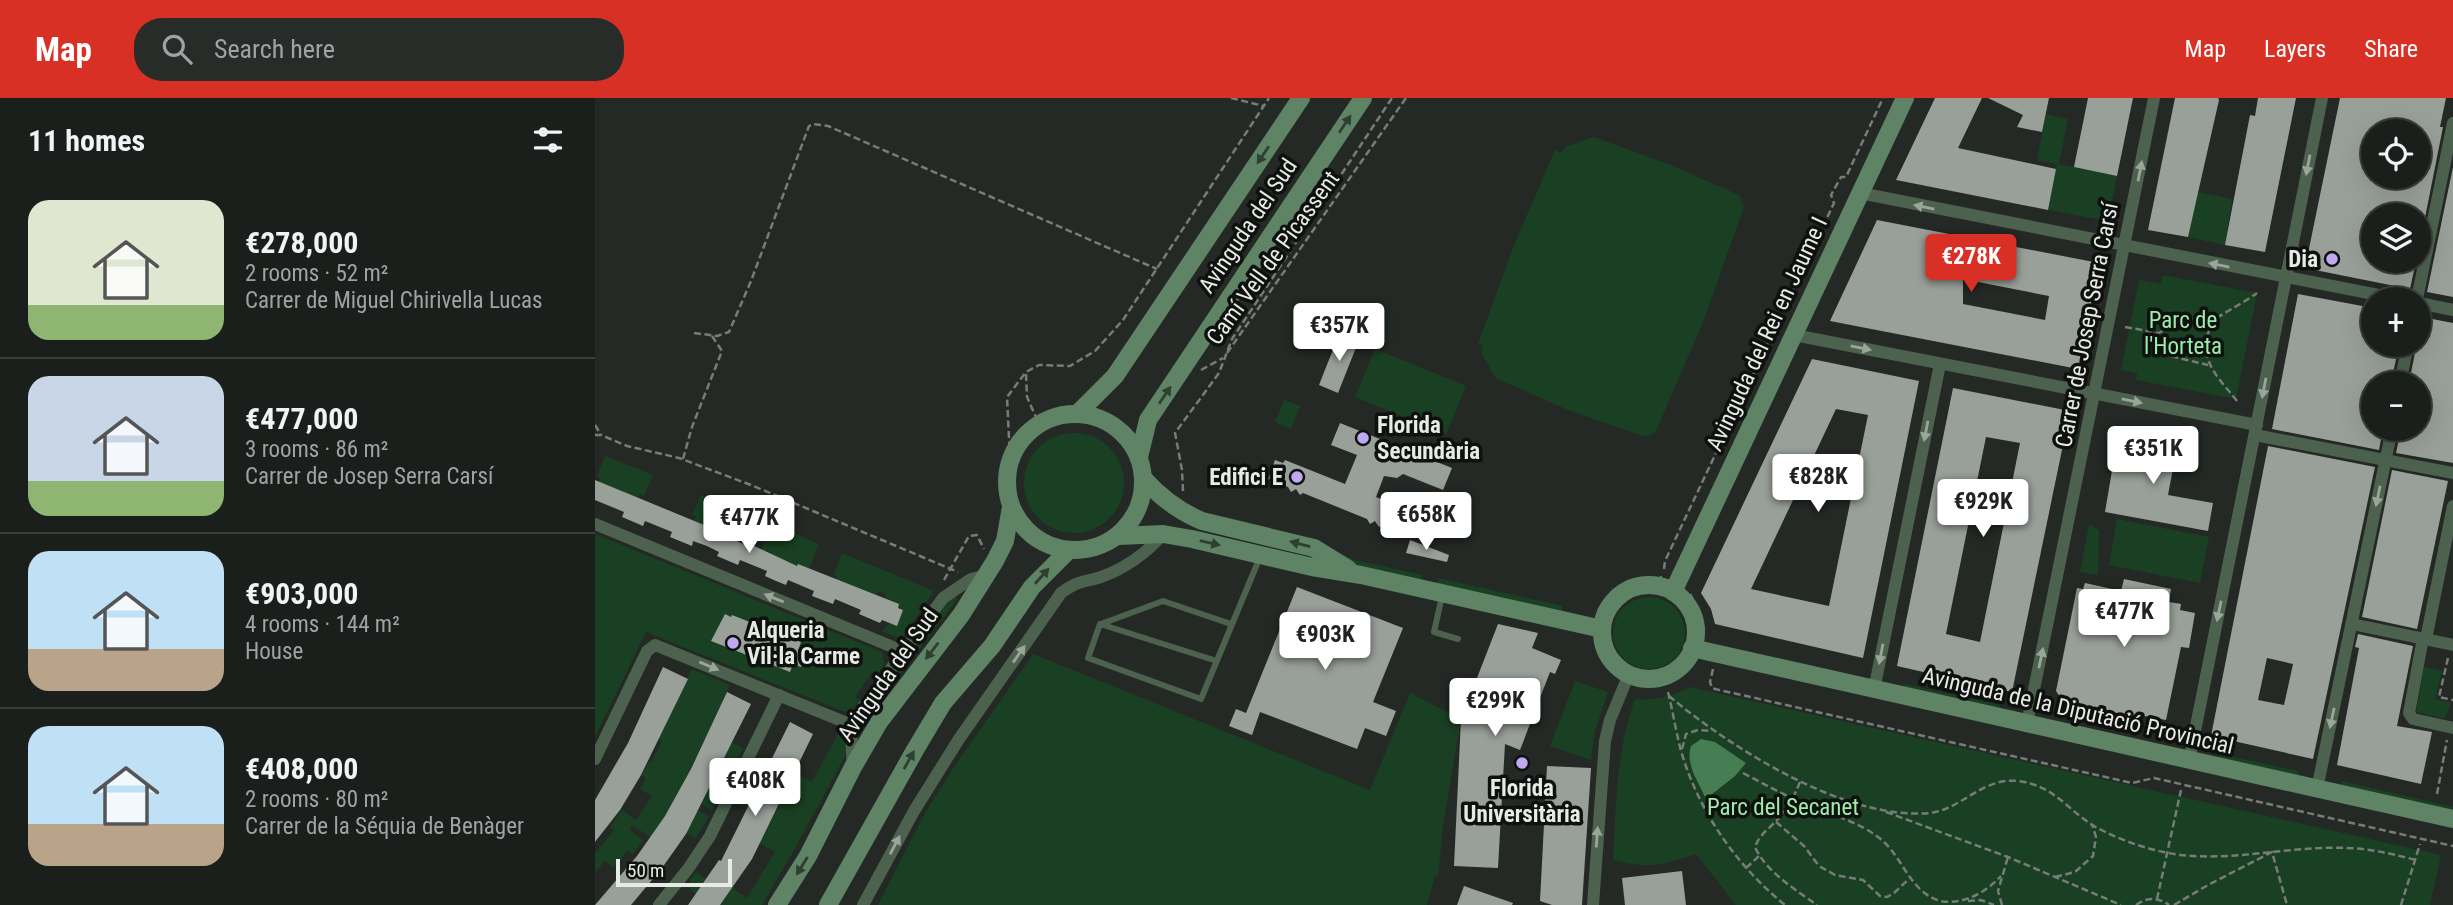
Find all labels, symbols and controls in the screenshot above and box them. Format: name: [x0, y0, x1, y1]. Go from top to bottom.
search box: [134, 18, 624, 81]
text: Map: [35, 30, 92, 69]
icon: search: [158, 30, 196, 68]
text: Search here: [214, 34, 335, 64]
text: Map: [2185, 35, 2226, 63]
text: Layers: [2264, 35, 2326, 63]
text: Share: [2364, 35, 2418, 63]
one-way arrow: [1339, 115, 1352, 134]
map controls: [2361, 119, 2431, 441]
button: locate: [2361, 119, 2431, 189]
icon: filters: [529, 121, 567, 159]
text: 11 homes: [28, 123, 145, 158]
one-way arrow: [1256, 146, 1270, 164]
street label: Avinguda del Sud: [1193, 154, 1303, 298]
one-way arrow: [2303, 154, 2314, 176]
one-way arrow: [2134, 160, 2145, 182]
street label: Camí Vell de Picassent: [1201, 166, 1345, 350]
street label: Carrer de Josep Serra Carsí: [2050, 199, 2124, 450]
one-way arrow: [1913, 201, 1935, 212]
button: layers: [2361, 203, 2431, 273]
street label: Avinguda del Rei en Jaume I: [1701, 213, 1833, 455]
text: €278,000: [245, 225, 358, 260]
icon: home: [84, 228, 168, 312]
pin: €278K: [1922, 234, 2020, 294]
text: €278K: [1941, 243, 2001, 270]
place label: Dia: [2288, 246, 2318, 273]
marker: Dia: [2324, 251, 2340, 267]
one-way arrow: [2208, 259, 2230, 270]
text: 2 rooms · 52 m²: [245, 260, 388, 287]
text: Carrer de Miguel Chirivella Lucas: [245, 287, 543, 314]
button: +: [2361, 287, 2431, 357]
pin: €357K: [1290, 303, 1388, 363]
park label: Parc de l'Horteta: [2144, 307, 2222, 360]
text: €357K: [1309, 312, 1369, 339]
one-way arrow: [1850, 343, 1872, 354]
button: −: [2361, 371, 2431, 441]
one-way arrow: [2259, 377, 2270, 399]
one-way arrow: [1158, 386, 1172, 404]
one-way arrow: [2121, 396, 2143, 407]
text: €477,000: [245, 401, 358, 436]
icon: home: [84, 404, 168, 488]
place label: Florida Secundària: [1377, 412, 1480, 465]
one-way arrow: [1921, 420, 1932, 442]
pin: €351K: [2104, 426, 2202, 486]
marker: Florida Secundària: [1355, 430, 1371, 446]
text: €351K: [2123, 435, 2183, 462]
text: 3 rooms · 86 m²: [245, 436, 388, 463]
pin: €828K: [1769, 454, 1867, 514]
text: Carrer de Josep Serra Carsí: [245, 463, 494, 490]
text: €828K: [1788, 463, 1848, 490]
place label: Edifici E: [1209, 464, 1283, 491]
marker: Edifici E: [1289, 469, 1305, 485]
pin: €929K: [1934, 480, 2032, 539]
one-way arrow: [2373, 485, 2384, 507]
text: €929K: [1953, 488, 2013, 515]
pin: €658K: [1377, 492, 1475, 552]
pin: €477K: [700, 496, 798, 555]
text: €658K: [1396, 501, 1456, 528]
text: €477K: [719, 504, 779, 531]
one-way arrow: [1199, 538, 1221, 549]
one-way arrow: [1290, 538, 1311, 548]
one-way arrow: [1034, 567, 1050, 585]
text: €903,000: [245, 576, 358, 611]
icon: home: [84, 579, 168, 663]
pin: €477K: [2075, 589, 2173, 649]
one-way arrow: [763, 592, 784, 603]
text: €477K: [2094, 598, 2154, 625]
one-way arrow: [2213, 600, 2224, 622]
street label: Avinguda del Sud: [832, 603, 944, 747]
text: 4 rooms · 144 m²: [245, 611, 400, 638]
pin: €903K: [1276, 612, 1374, 672]
place label: Alqueria Vil·la Carme: [747, 617, 860, 670]
text: €903K: [1295, 621, 1355, 648]
marker: Alqueria Vil·la Carme: [725, 635, 741, 651]
text: House: [245, 638, 303, 665]
one-way arrow: [925, 642, 940, 659]
one-way arrow: [1876, 643, 1887, 665]
one-way arrow: [1012, 645, 1026, 663]
one-way arrow: [2036, 647, 2047, 669]
one-way arrow: [698, 661, 719, 672]
street label: Avinguda de la Diputació Provincial: [1920, 662, 2236, 760]
pin: €299K: [1446, 678, 1544, 738]
text: €299K: [1465, 687, 1525, 714]
one-way arrow: [2327, 707, 2338, 729]
one-way arrow: [903, 750, 915, 770]
text: €408,000: [245, 751, 358, 786]
icon: home: [84, 754, 168, 838]
marker: Florida Universitària: [1514, 755, 1530, 771]
pin: €408K: [706, 758, 804, 818]
text: €408K: [725, 767, 785, 794]
place label: Florida Universitària: [1463, 775, 1581, 828]
text: 2 rooms · 80 m²: [245, 786, 388, 813]
park label: Parc del Secanet: [1707, 794, 1859, 821]
text: Carrer de la Séquia de Benàger: [245, 813, 524, 840]
one-way arrow: [1592, 826, 1603, 848]
one-way arrow: [890, 835, 901, 855]
scale bar: [616, 856, 731, 888]
one-way arrow: [795, 856, 808, 875]
text: 50 m: [627, 859, 664, 882]

